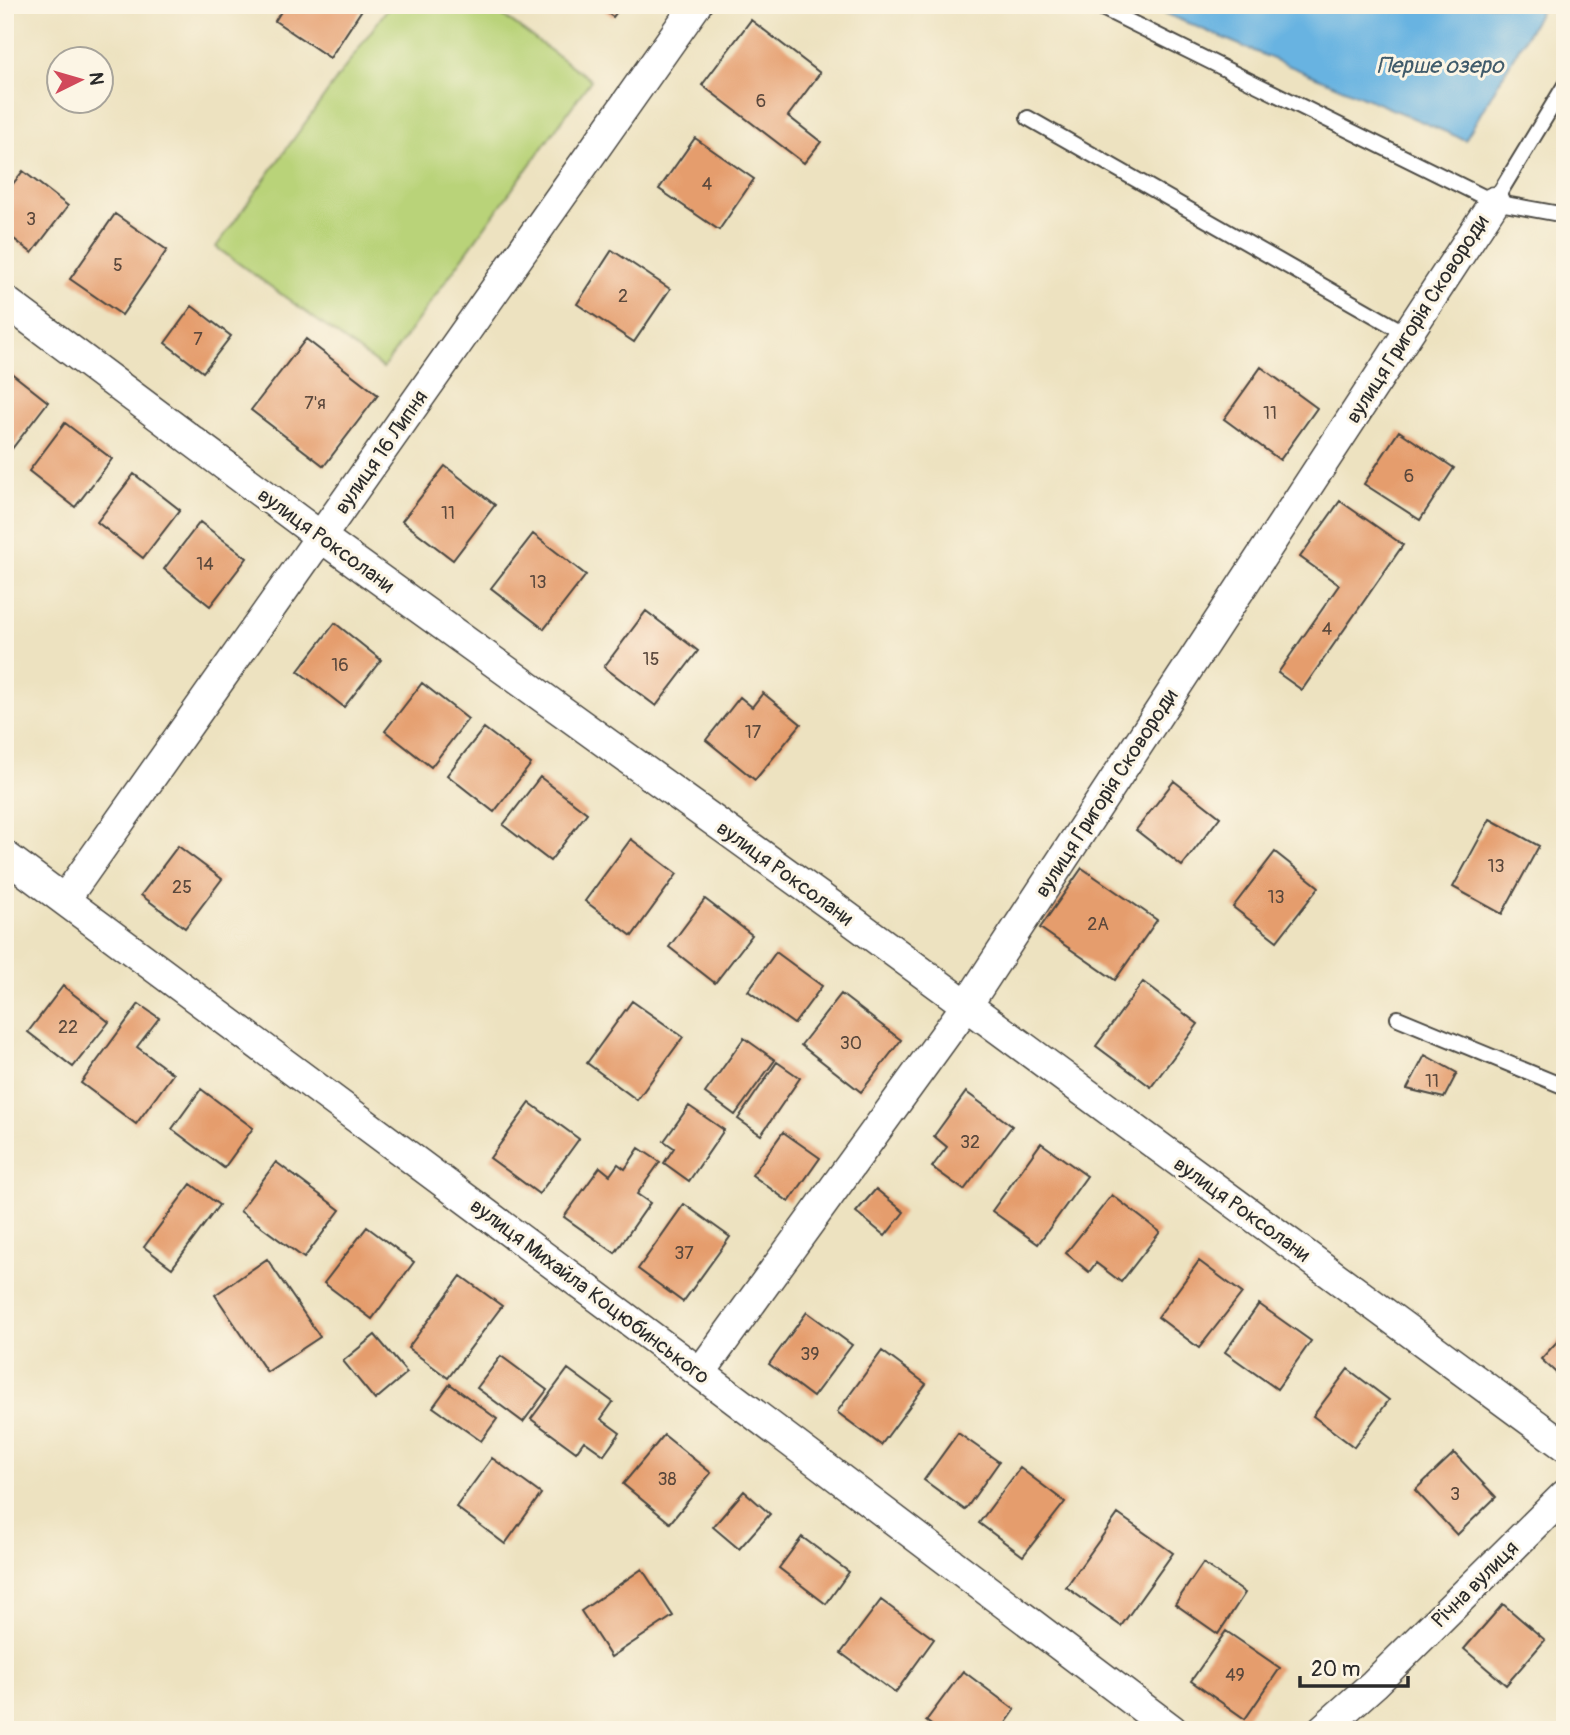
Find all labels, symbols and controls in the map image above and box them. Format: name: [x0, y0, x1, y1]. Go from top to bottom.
north arrow: [46, 46, 116, 116]
water label: Перше озеро: [1377, 51, 1505, 80]
text: N: [83, 71, 108, 86]
house number: 6: [756, 90, 766, 113]
house number: 4: [702, 173, 713, 196]
house number: 3: [26, 208, 36, 231]
street label: вулиця Григорія Сковороди: [1340, 210, 1495, 428]
house number: 5: [113, 254, 123, 277]
house number: 2: [618, 285, 628, 308]
house number: 7: [193, 328, 203, 351]
street label: вулиця 16 Липня: [329, 385, 434, 520]
house number: 7'я: [304, 392, 326, 415]
house number: 11: [1263, 402, 1277, 425]
house number: 6: [1404, 465, 1414, 488]
street label: вулиця Роксолани: [252, 482, 399, 599]
house number: 11: [441, 502, 455, 525]
house number: 14: [196, 553, 214, 576]
house number: 13: [529, 571, 547, 594]
house number: 4: [1322, 618, 1333, 641]
house number: 15: [643, 648, 659, 671]
house number: 16: [331, 654, 349, 677]
street label: вулиця Григорія Сковороди: [1029, 684, 1184, 902]
house number: 17: [745, 721, 762, 744]
street label: вулиця Роксолани: [711, 815, 858, 932]
house number: 13: [1487, 855, 1505, 878]
house number: 25: [172, 876, 192, 899]
house number: 13: [1267, 886, 1285, 909]
house number: 2А: [1087, 913, 1109, 936]
house number: 22: [58, 1016, 78, 1039]
house number: 30: [840, 1032, 862, 1055]
house number: 11: [1425, 1070, 1439, 1093]
house number: 32: [960, 1131, 980, 1154]
street label: вулиця Роксолани: [1168, 1151, 1315, 1268]
street label: вулиця Михайла Коцюбинського: [465, 1192, 715, 1390]
house number: 37: [674, 1242, 694, 1265]
house number: 39: [800, 1343, 820, 1366]
house number: 38: [657, 1468, 677, 1491]
house number: 3: [1450, 1483, 1460, 1506]
street label: Річна вулиця: [1426, 1535, 1525, 1634]
scale bar: [1300, 1644, 1409, 1688]
text: 20 m: [1311, 1656, 1360, 1683]
house number: 49: [1225, 1664, 1245, 1687]

